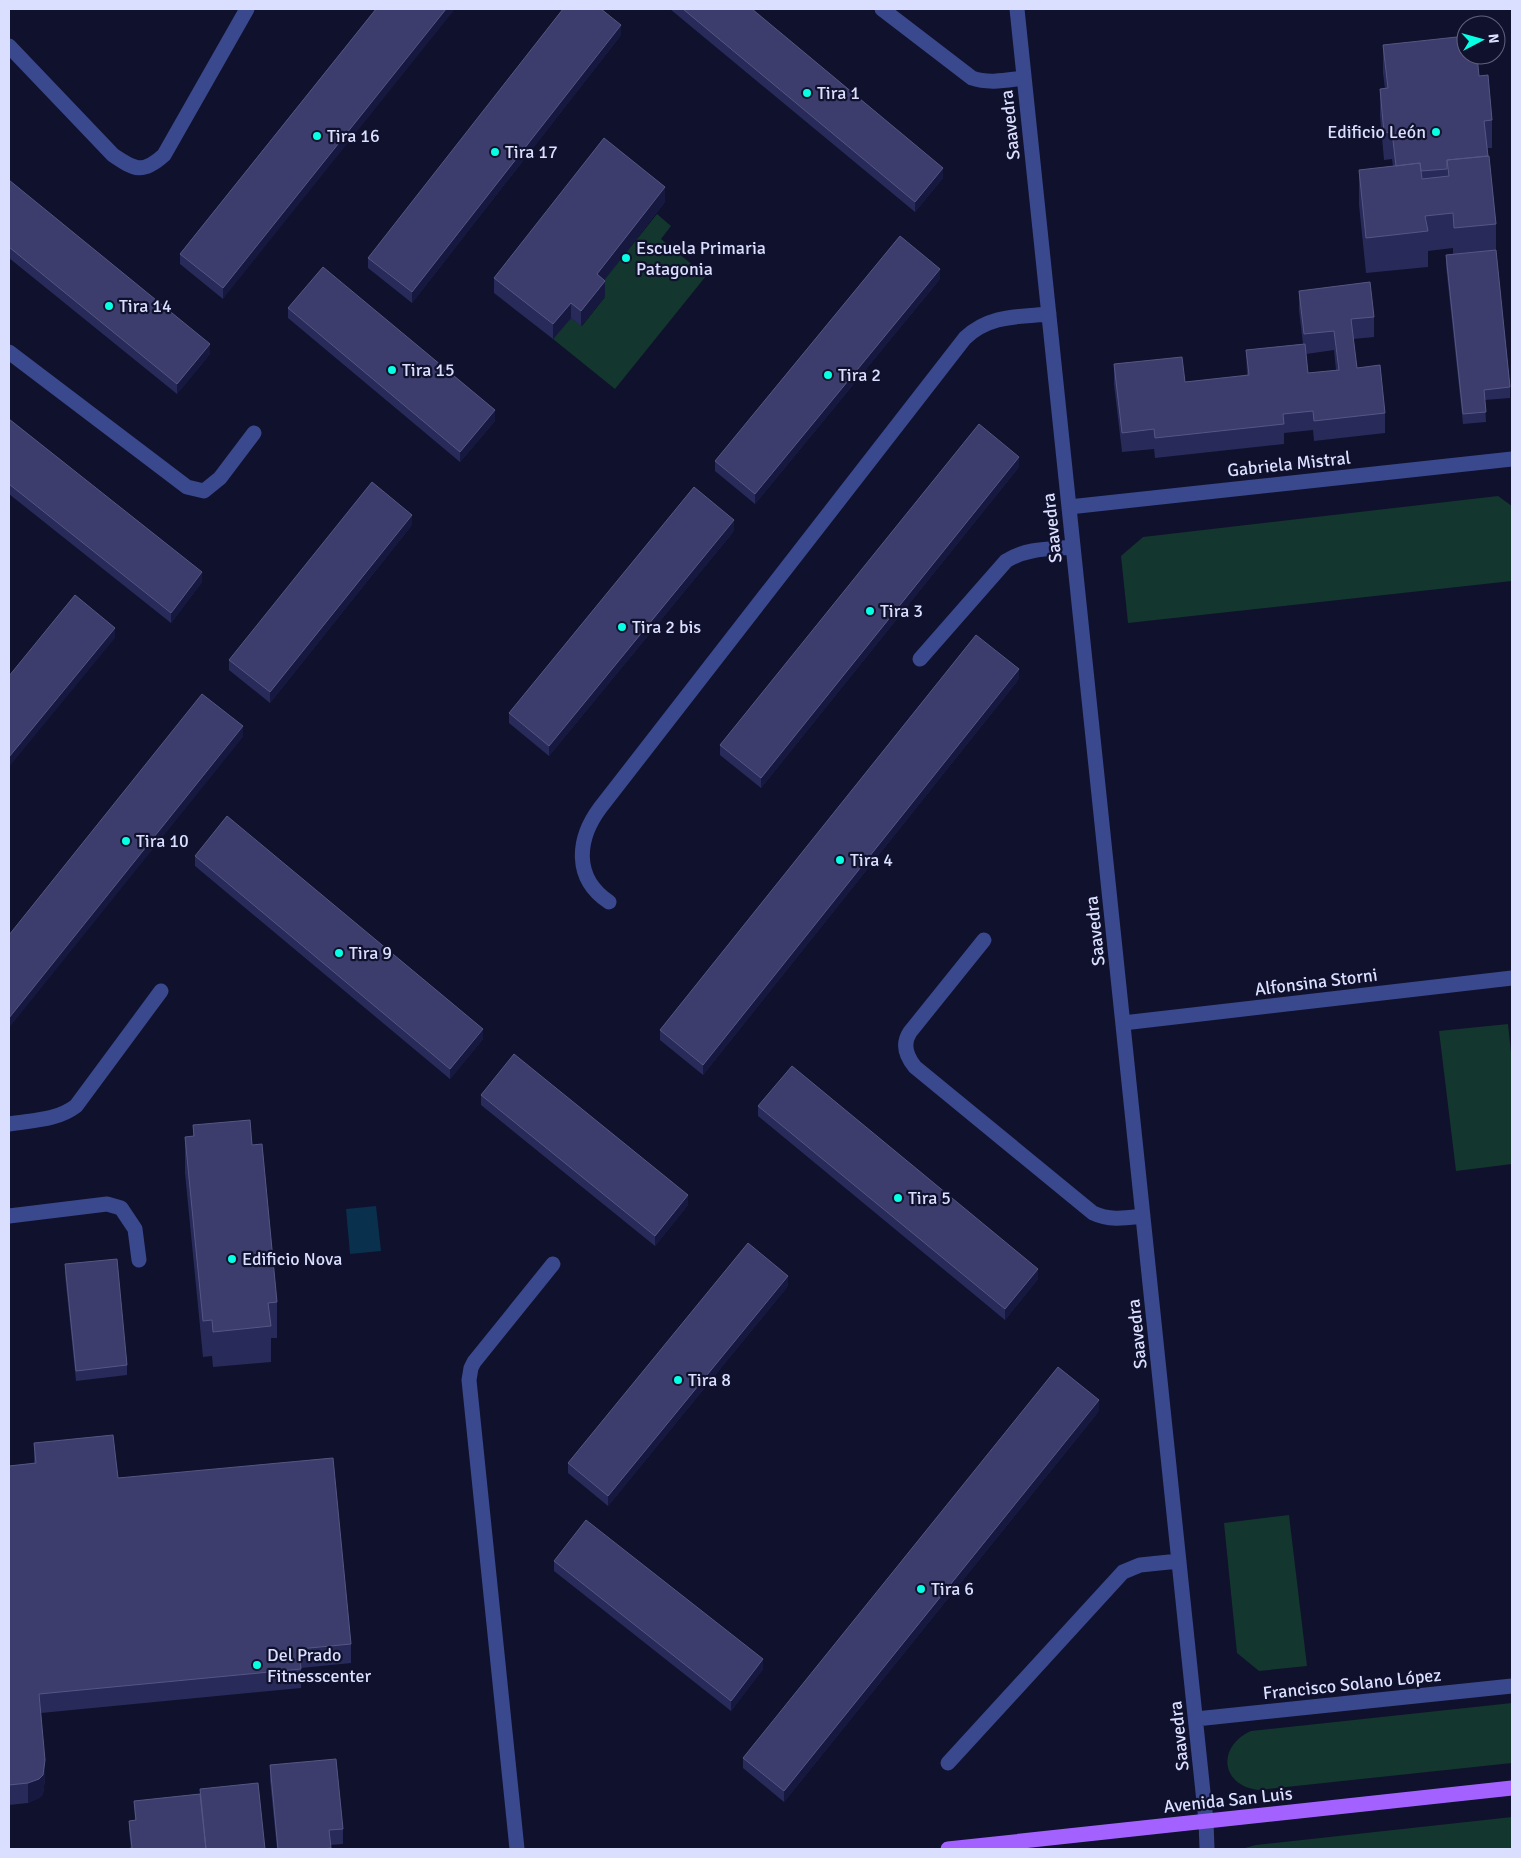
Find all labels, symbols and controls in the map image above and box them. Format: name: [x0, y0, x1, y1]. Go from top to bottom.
north arrow: [1456, 15, 1506, 65]
text: N: [1484, 33, 1502, 44]
place label: Tira 1: [817, 82, 860, 104]
marker: Tira 1: [801, 87, 813, 99]
street label: Saavedra: [995, 89, 1025, 161]
place label: Edificio León: [1327, 121, 1426, 143]
place label: Tira 16: [327, 125, 380, 147]
marker: Edificio León: [1430, 126, 1442, 138]
marker: Tira 16: [311, 130, 323, 142]
place label: Tira 17: [505, 141, 558, 163]
marker: Tira 17: [489, 146, 501, 158]
place label: Escuela Primaria Patagonia: [636, 237, 766, 280]
marker: Escuela Primaria Patagonia: [620, 252, 632, 264]
place label: Tira 14: [119, 295, 172, 317]
marker: Tira 14: [103, 300, 115, 312]
place label: Tira 15: [402, 359, 455, 381]
marker: Tira 15: [386, 364, 398, 376]
place label: Tira 2: [838, 364, 881, 386]
marker: Tira 2: [822, 369, 834, 381]
street label: Gabriela Mistral: [1226, 447, 1352, 481]
street label: Saavedra: [1037, 492, 1067, 564]
place label: Tira 3: [880, 600, 923, 622]
marker: Tira 3: [864, 605, 876, 617]
place label: Tira 2 bis: [632, 616, 701, 638]
marker: Tira 2 bis: [616, 621, 628, 633]
place label: Tira 10: [136, 830, 189, 852]
marker: Tira 10: [120, 835, 132, 847]
place label: Tira 4: [850, 849, 893, 871]
marker: Tira 4: [834, 854, 846, 866]
street label: Saavedra: [1080, 895, 1110, 967]
place label: Tira 9: [349, 942, 392, 964]
marker: Tira 9: [333, 947, 345, 959]
street label: Alfonsina Storni: [1253, 964, 1379, 1000]
place label: Tira 5: [908, 1187, 951, 1209]
marker: Tira 5: [892, 1192, 904, 1204]
place label: Edificio Nova: [242, 1248, 342, 1270]
marker: Edificio Nova: [226, 1253, 238, 1265]
street label: Saavedra: [1122, 1298, 1152, 1370]
place label: Tira 8: [688, 1369, 731, 1391]
marker: Tira 8: [672, 1374, 684, 1386]
place label: Tira 6: [931, 1578, 974, 1600]
marker: Tira 6: [915, 1583, 927, 1595]
place label: Del Prado Fitnesscenter: [267, 1644, 371, 1687]
marker: Del Prado Fitnesscenter: [251, 1659, 263, 1671]
street label: Francisco Solano López: [1262, 1664, 1442, 1704]
street label: Saavedra: [1164, 1700, 1194, 1772]
street label: Avenida San Luis: [1163, 1782, 1294, 1818]

